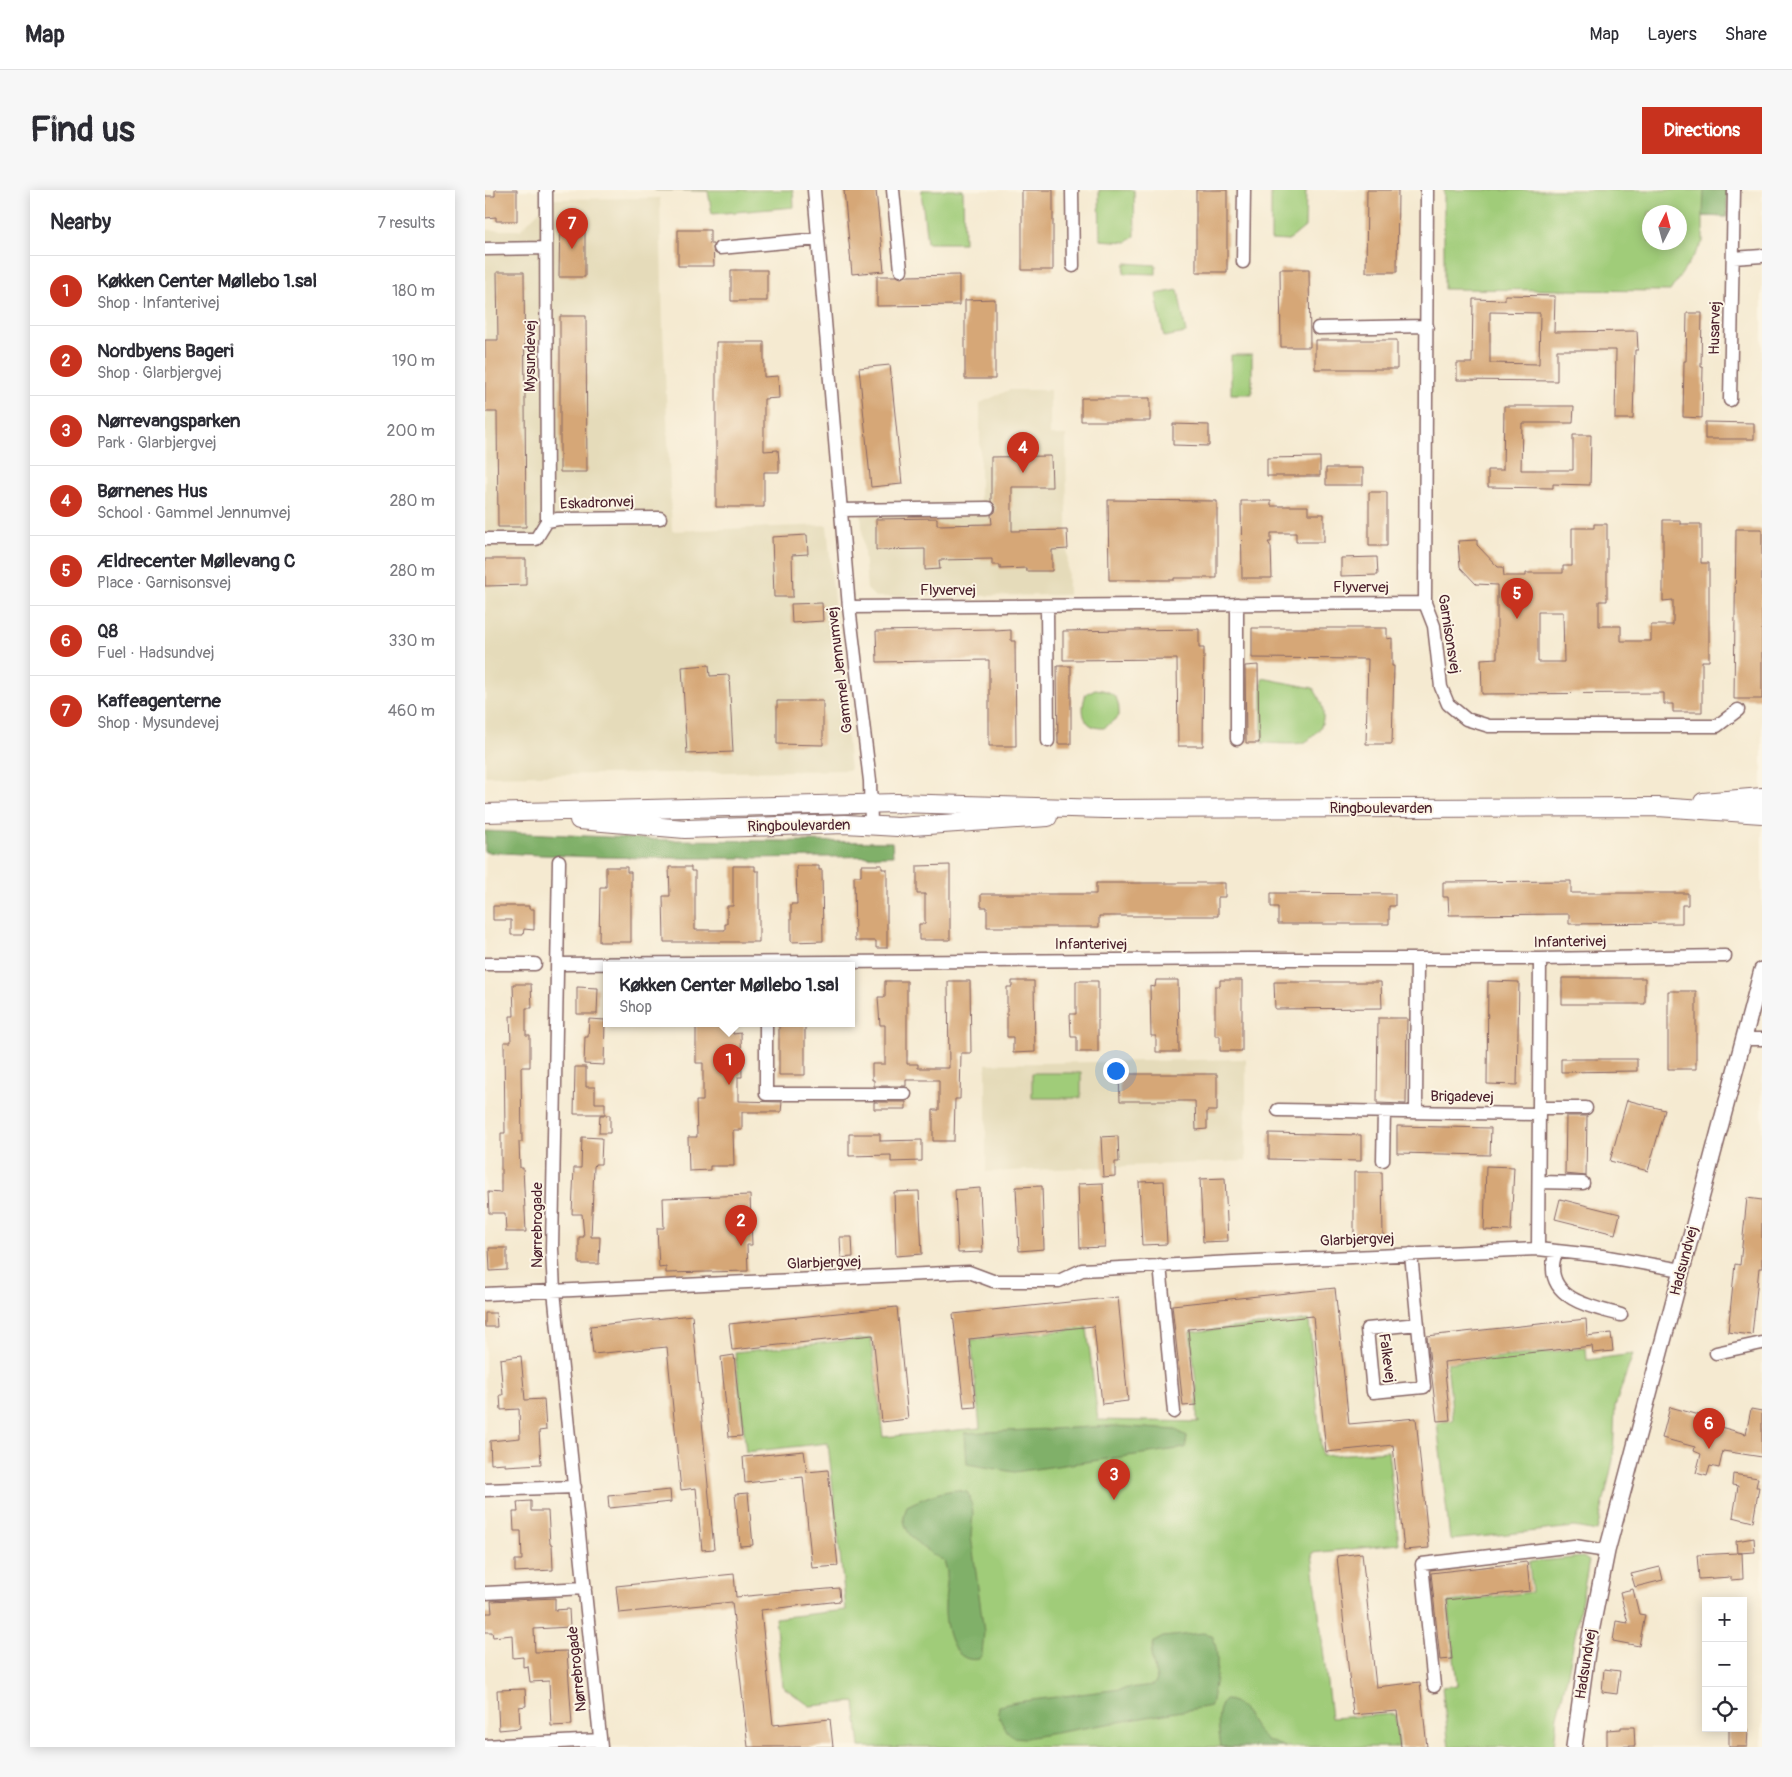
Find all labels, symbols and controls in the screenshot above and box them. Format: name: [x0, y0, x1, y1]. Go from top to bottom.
text: Map: [25, 20, 65, 49]
text: Map: [1590, 23, 1619, 46]
text: Layers: [1647, 23, 1697, 46]
text: Share: [1725, 23, 1767, 46]
button: Directions: [1642, 107, 1762, 154]
text: Find us: [30, 108, 135, 152]
north arrow: [1642, 205, 1687, 250]
pin: 7: [556, 208, 588, 249]
text: Nearby: [50, 209, 111, 236]
text: 7 results: [377, 213, 435, 233]
text: Køkken Center Møllebo 1.sal: [97, 269, 317, 293]
text: 1: [63, 281, 69, 301]
text: 180 m: [392, 281, 435, 301]
text: Shop · Infanterivej: [97, 293, 220, 313]
street label: Husarvej: [1705, 301, 1725, 355]
street label: Mysundevej: [521, 320, 540, 392]
text: Nordbyens Bageri: [97, 339, 234, 363]
text: 2: [62, 351, 70, 371]
text: 190 m: [392, 351, 435, 371]
text: Shop · Glarbjergvej: [97, 363, 222, 383]
text: Nørrevangsparken: [97, 409, 240, 433]
text: 3: [62, 421, 70, 441]
text: 200 m: [387, 421, 435, 441]
pin: 4: [1007, 432, 1039, 473]
text: Park · Glarbjergvej: [97, 433, 217, 453]
text: Børnenes Hus: [97, 479, 207, 503]
text: 4: [61, 491, 71, 511]
text: 280 m: [389, 491, 435, 511]
street label: Eskadronvej: [560, 492, 634, 514]
text: School · Gammel Jennumvej: [97, 503, 291, 523]
text: Ældrecenter Møllevang C: [97, 549, 296, 573]
text: 5: [62, 561, 70, 581]
text: 280 m: [389, 561, 435, 581]
text: Place · Garnisonsvej: [97, 573, 231, 593]
street label: Flyvervej: [1333, 578, 1389, 597]
pin: 5: [1501, 578, 1533, 619]
street label: Flyvervej: [920, 581, 976, 600]
street label: Garnisonsvej: [1433, 593, 1465, 675]
street label: Gammel Jennumvej: [823, 606, 857, 734]
text: Q8: [97, 619, 118, 643]
text: 6: [61, 631, 71, 651]
text: 330 m: [389, 631, 435, 651]
text: Fuel · Hadsundvej: [97, 643, 214, 663]
text: Kaffeagenterne: [97, 689, 221, 713]
text: 7: [62, 701, 70, 721]
text: 460 m: [388, 701, 435, 721]
text: Shop · Mysundevej: [97, 713, 219, 733]
street label: Ringboulevarden: [1329, 799, 1433, 818]
street label: Ringboulevarden: [747, 816, 851, 836]
street label: Infanterivej: [1534, 932, 1606, 952]
street label: Infanterivej: [1055, 935, 1127, 954]
popup: [603, 962, 855, 1027]
text: Køkken Center Møllebo 1.sal: [619, 973, 839, 997]
text: Shop: [619, 997, 652, 1017]
pin: 1: [713, 1044, 745, 1085]
your location: [1103, 1058, 1129, 1084]
street label: Brigadevej: [1430, 1087, 1494, 1107]
street label: Nørrebrogade: [528, 1181, 547, 1268]
pin: 2: [725, 1205, 757, 1246]
street label: Hadsundvej: [1666, 1224, 1702, 1298]
street label: Glarbjergvej: [1319, 1229, 1395, 1251]
street label: Glarbjergvej: [786, 1252, 862, 1274]
street label: Falkevej: [1374, 1332, 1400, 1384]
pin: 6: [1693, 1408, 1725, 1449]
pin: 3: [1098, 1459, 1130, 1500]
map controls: [1702, 1597, 1747, 1732]
button: +: [1702, 1597, 1747, 1642]
street label: Nørrebrogade: [563, 1625, 591, 1713]
street label: Hadsundvej: [1571, 1627, 1601, 1701]
button: −: [1702, 1642, 1747, 1687]
button: locate: [1702, 1687, 1747, 1732]

